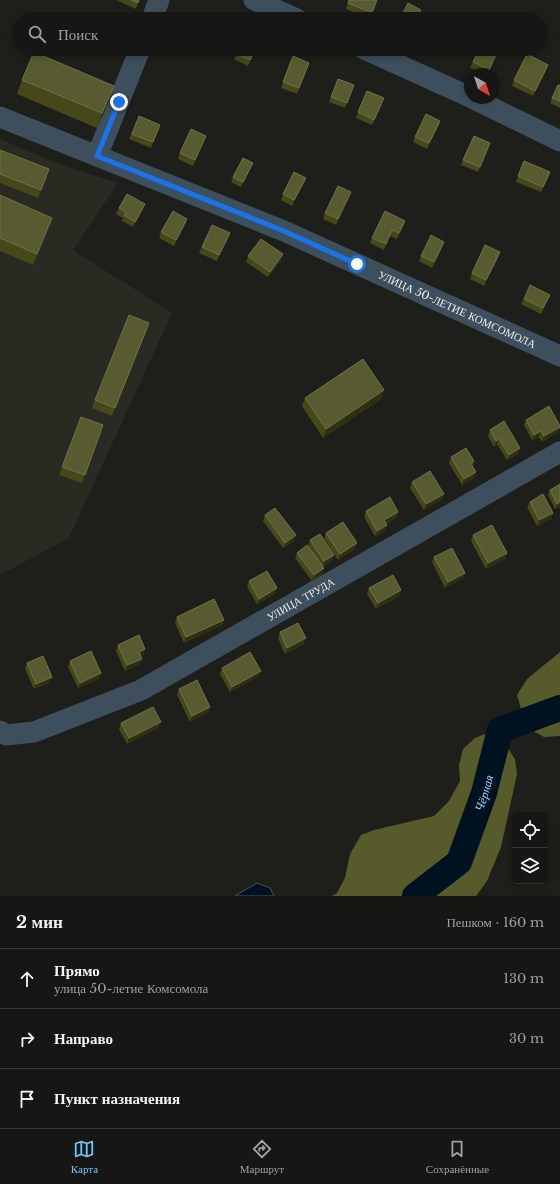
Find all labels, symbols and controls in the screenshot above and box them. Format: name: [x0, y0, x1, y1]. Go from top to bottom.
search box: [12, 12, 548, 56]
icon: search: [26, 23, 48, 45]
text: Поиск: [58, 25, 98, 44]
north arrow: [464, 68, 500, 104]
route end: [110, 93, 128, 111]
route start: [348, 255, 366, 273]
street label: УЛИЦА 50-ЛЕТИЕ КОМСОМОЛА: [376, 268, 538, 351]
street label: УЛИЦА ТРУДА: [264, 574, 337, 624]
water label: Чёрная: [471, 773, 496, 813]
map controls: [512, 812, 548, 884]
button: locate: [512, 812, 548, 848]
button: layers: [512, 848, 548, 884]
text: 2 мин: [16, 912, 63, 933]
text: Пешком · 160 m: [446, 914, 544, 931]
text: Прямо: [54, 961, 100, 980]
icon: ahead: [16, 968, 38, 990]
text: 130 m: [503, 970, 544, 987]
text: улица 50-летие Комсомола: [54, 980, 208, 997]
icon: right: [16, 1028, 38, 1050]
text: Направо: [54, 1029, 113, 1048]
text: 30 m: [509, 1030, 544, 1047]
icon: arrive: [16, 1088, 38, 1110]
text: Пункт назначения: [54, 1089, 180, 1108]
tab: Карта: [71, 1138, 98, 1176]
tab: Маршрут: [240, 1138, 284, 1176]
tab: Сохранённые: [426, 1138, 489, 1176]

